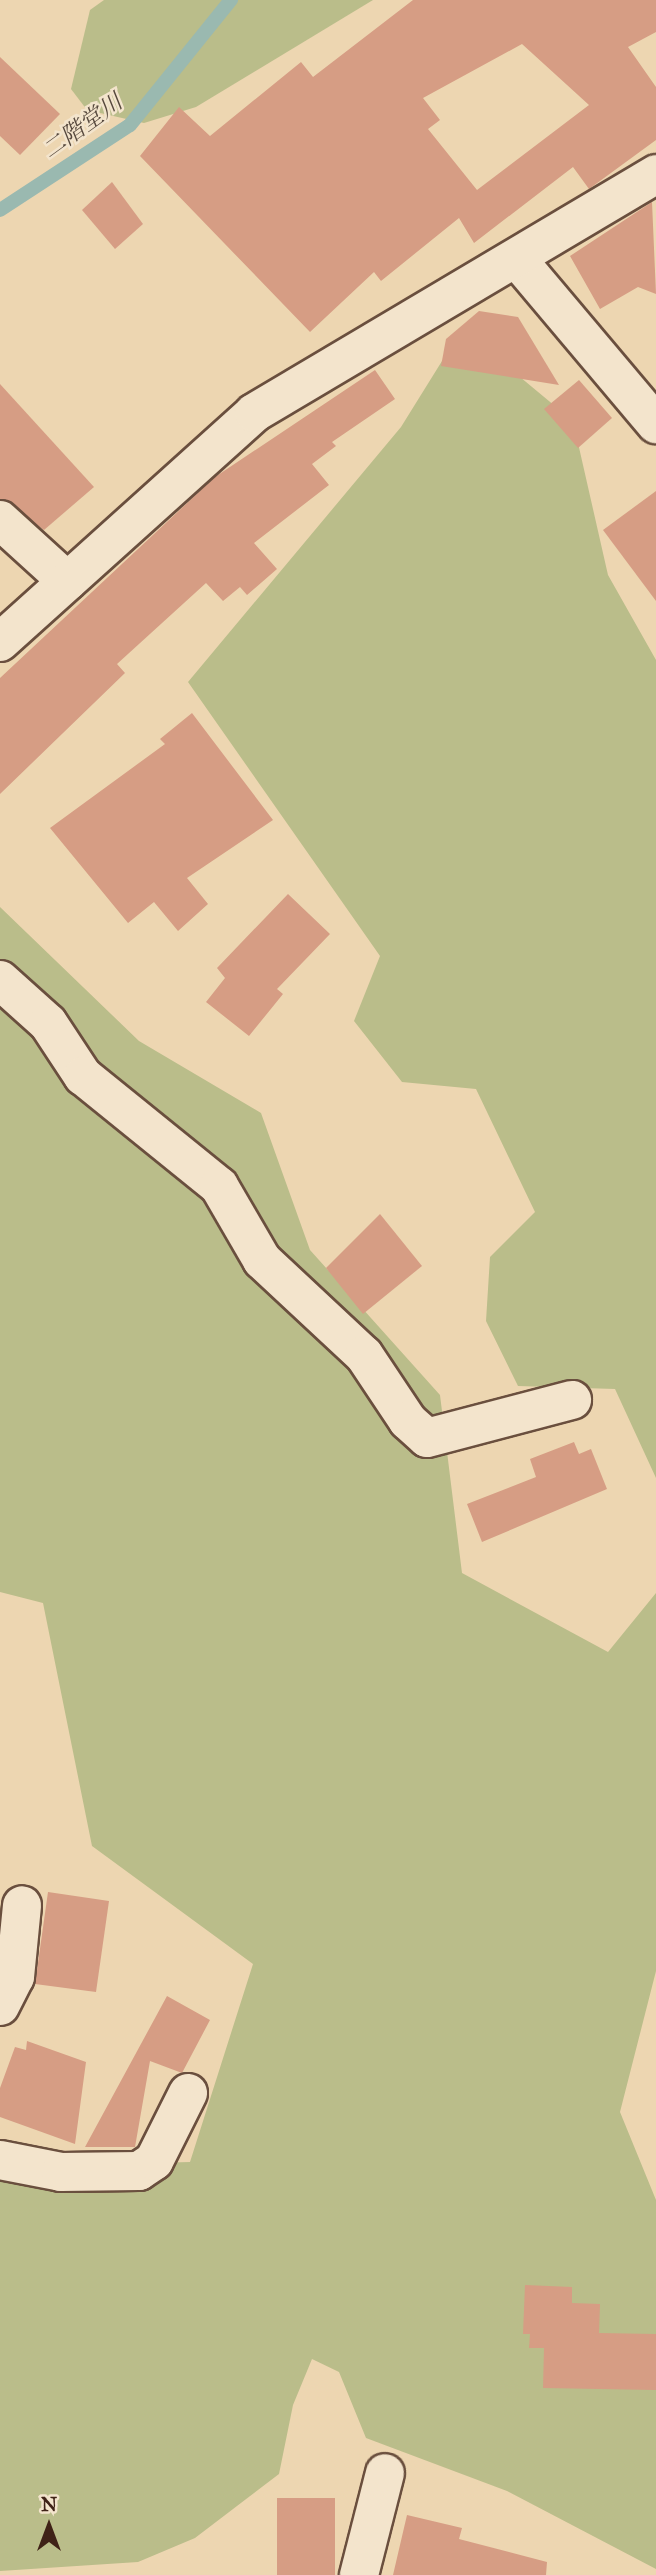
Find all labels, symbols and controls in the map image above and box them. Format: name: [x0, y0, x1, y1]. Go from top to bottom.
water label: 二階堂川: [37, 88, 127, 164]
north arrow: [14, 2491, 84, 2561]
text: N: [41, 2493, 57, 2516]

